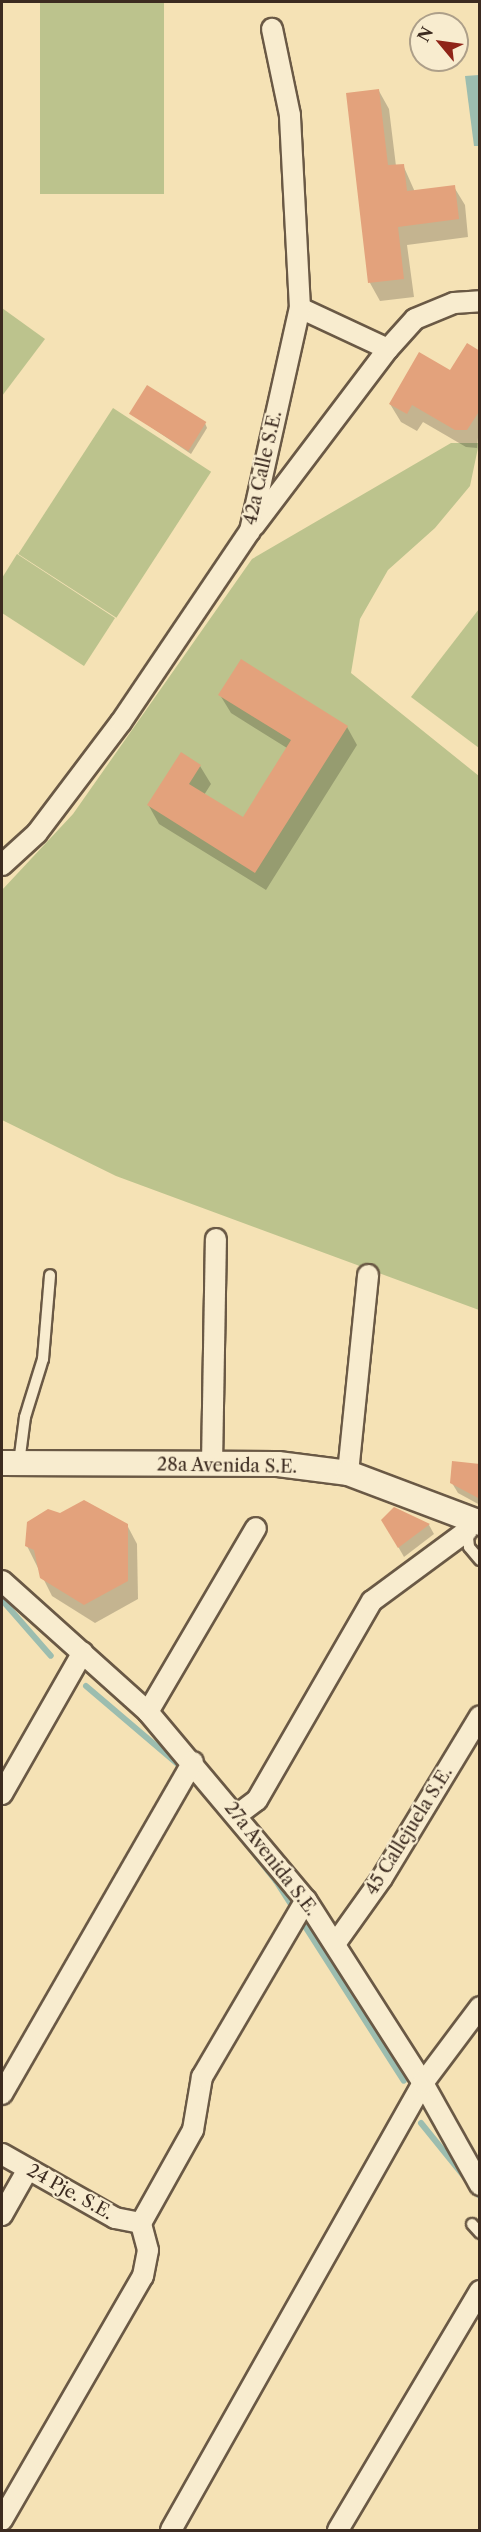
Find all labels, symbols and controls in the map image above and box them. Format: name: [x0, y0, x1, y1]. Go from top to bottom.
north arrow: [409, 12, 469, 72]
text: N: [413, 23, 437, 45]
street label: 42a Calle S.E.: [239, 409, 287, 527]
street label: 28a Avenida S.E.: [156, 1454, 298, 1478]
street label: 45 Callejuela S.E.: [361, 1763, 457, 1899]
street label: 27a Avenida S.E.: [219, 1797, 323, 1921]
street label: 24 Pje. S.E.: [23, 2160, 117, 2224]

